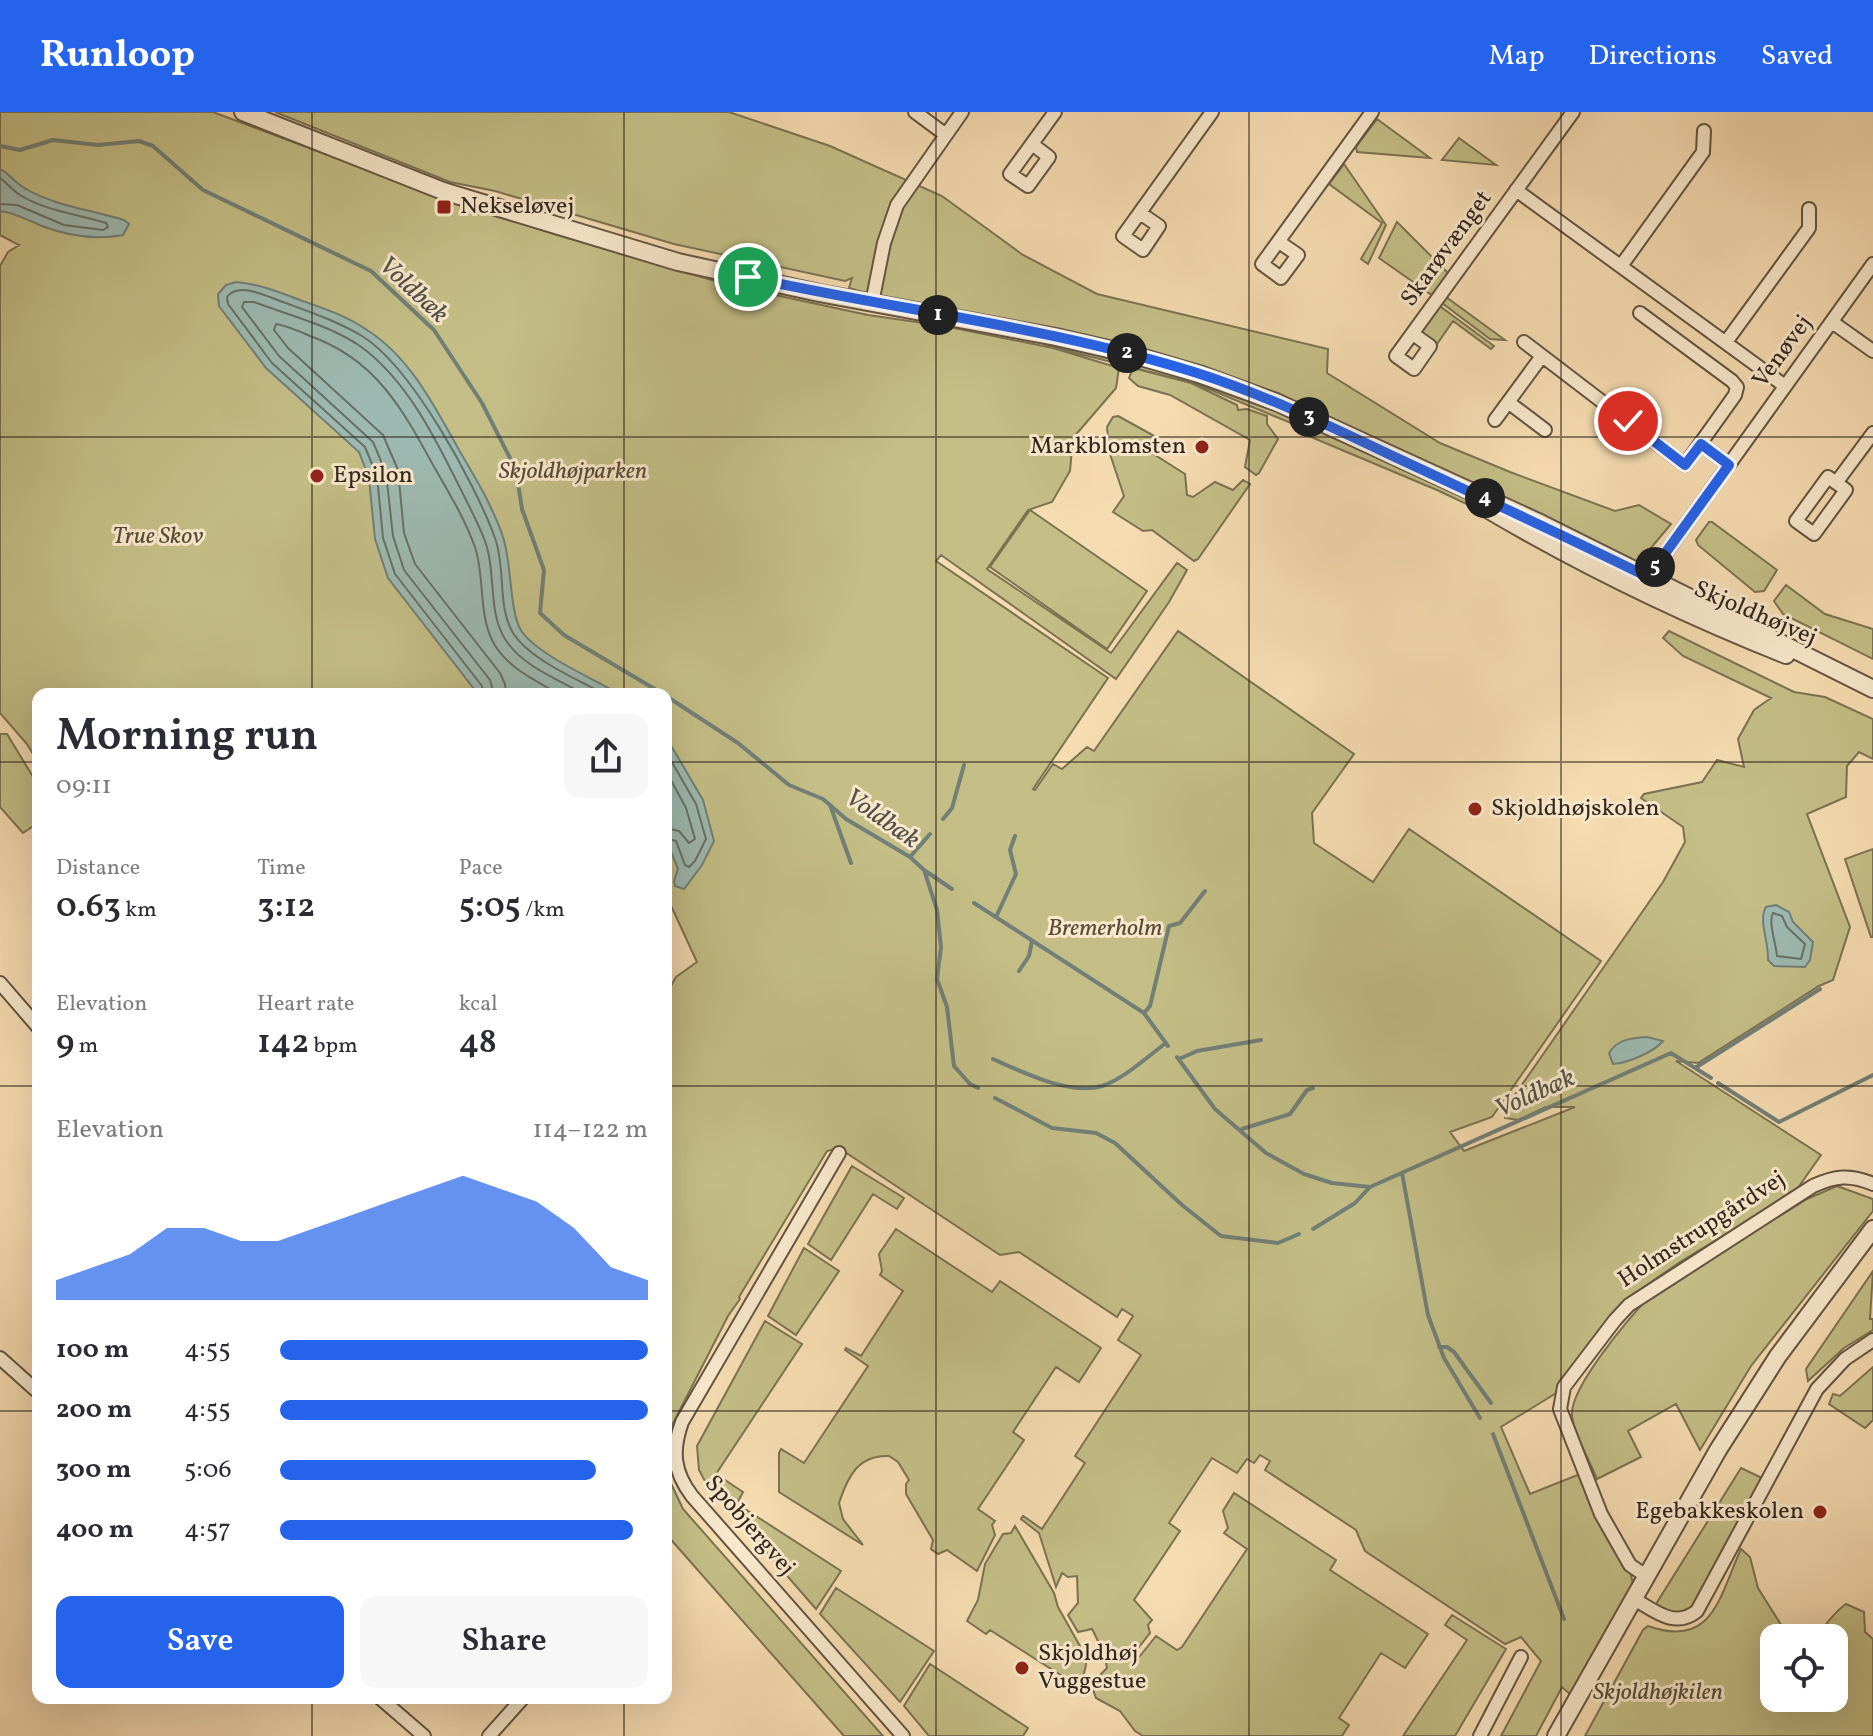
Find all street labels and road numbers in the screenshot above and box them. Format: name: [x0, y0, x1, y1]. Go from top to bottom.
street label: Skarøvænget: [1393, 184, 1501, 314]
street label: Venøvej: [1745, 308, 1821, 396]
street label: Skjoldhøjvej: [1688, 573, 1822, 655]
street label: Holmstrupgårdvej: [1612, 1163, 1792, 1297]
street label: Spobjergvej: [696, 1468, 802, 1584]

